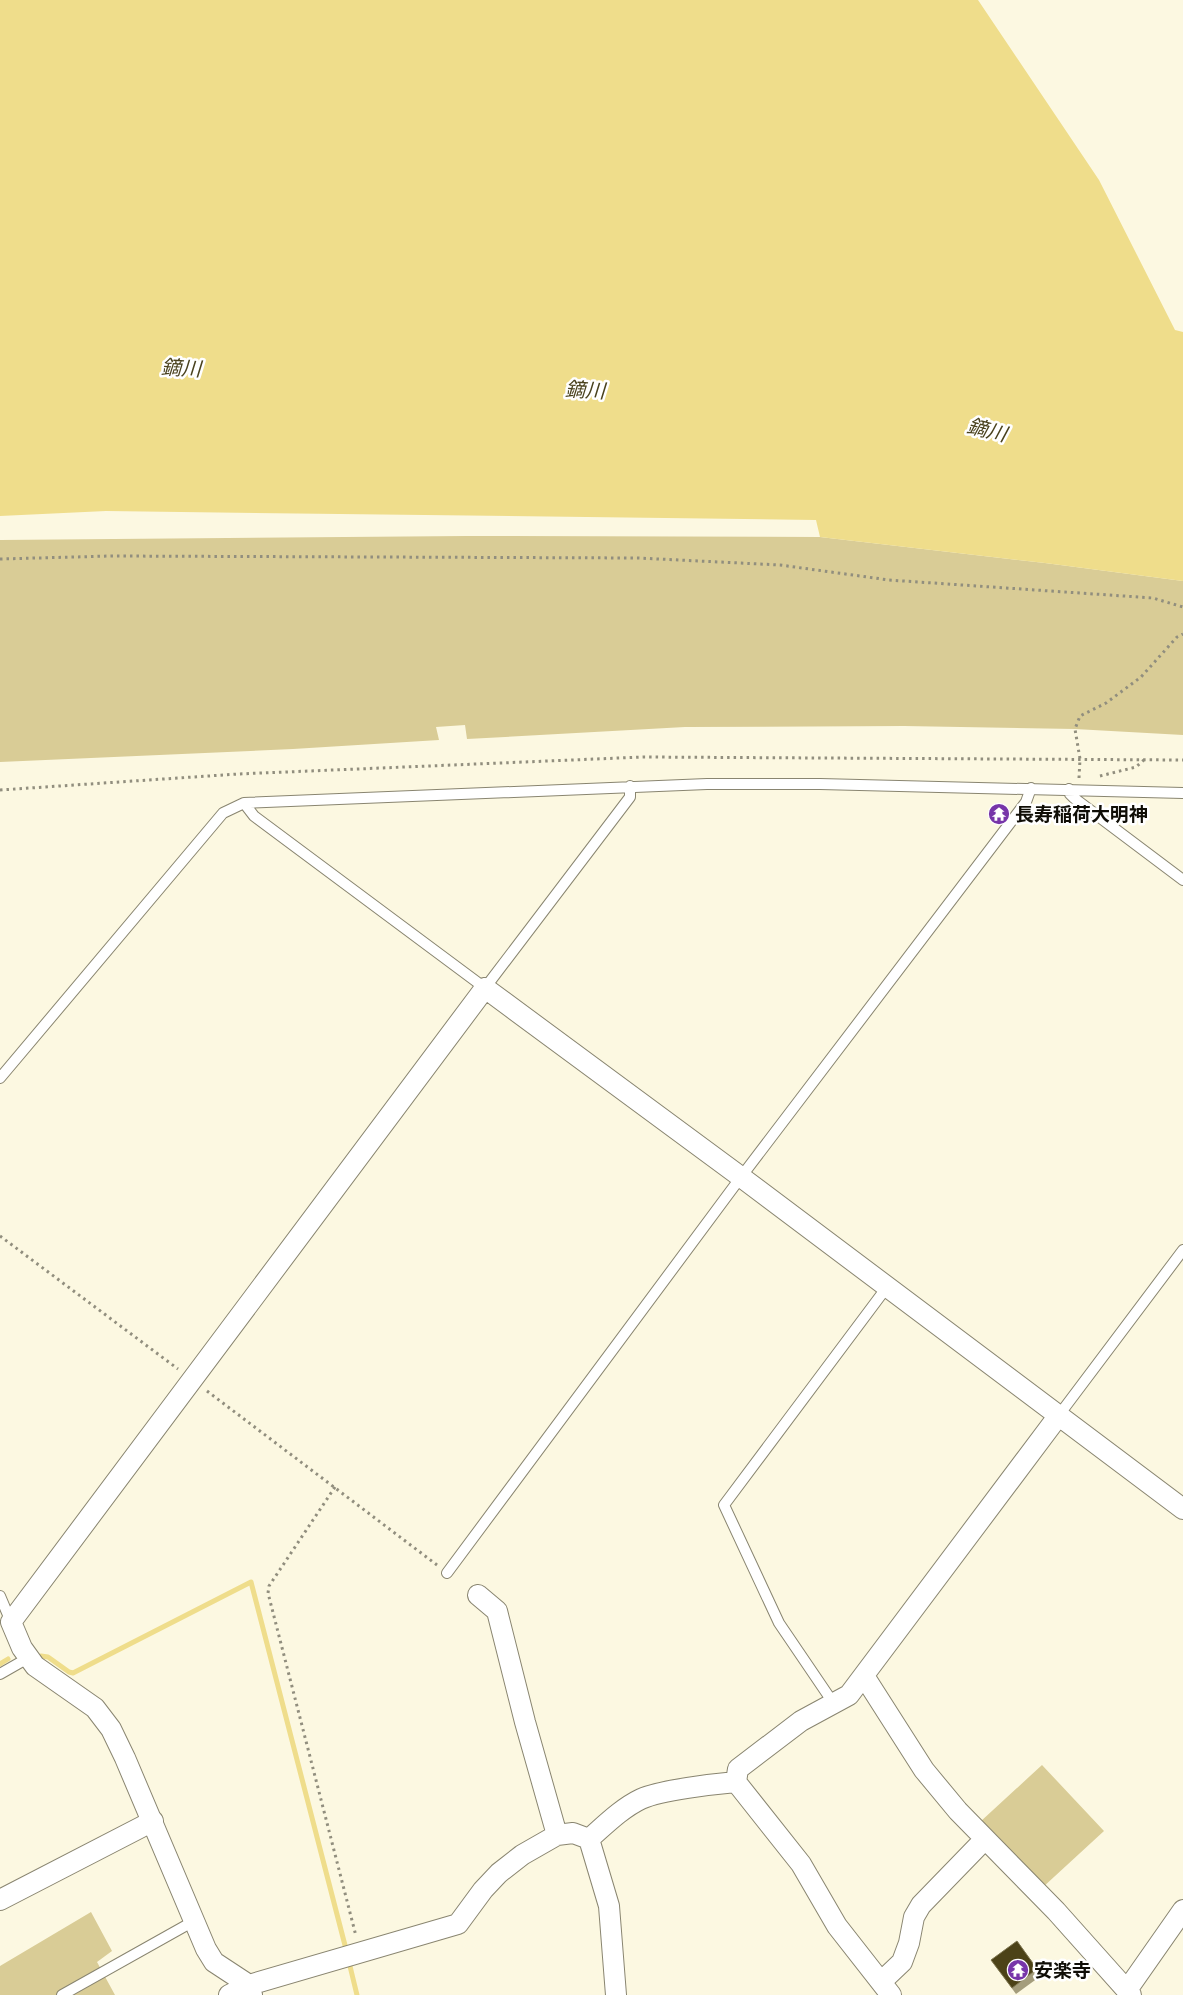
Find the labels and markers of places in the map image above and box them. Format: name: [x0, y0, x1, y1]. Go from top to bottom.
temple icon: 長寿稲荷大明神: [987, 802, 1011, 826]
place label: 長寿稲荷大明神: [1015, 803, 1148, 826]
temple icon: 安楽寺: [1006, 1958, 1030, 1982]
place label: 安楽寺: [1034, 1959, 1091, 1982]

